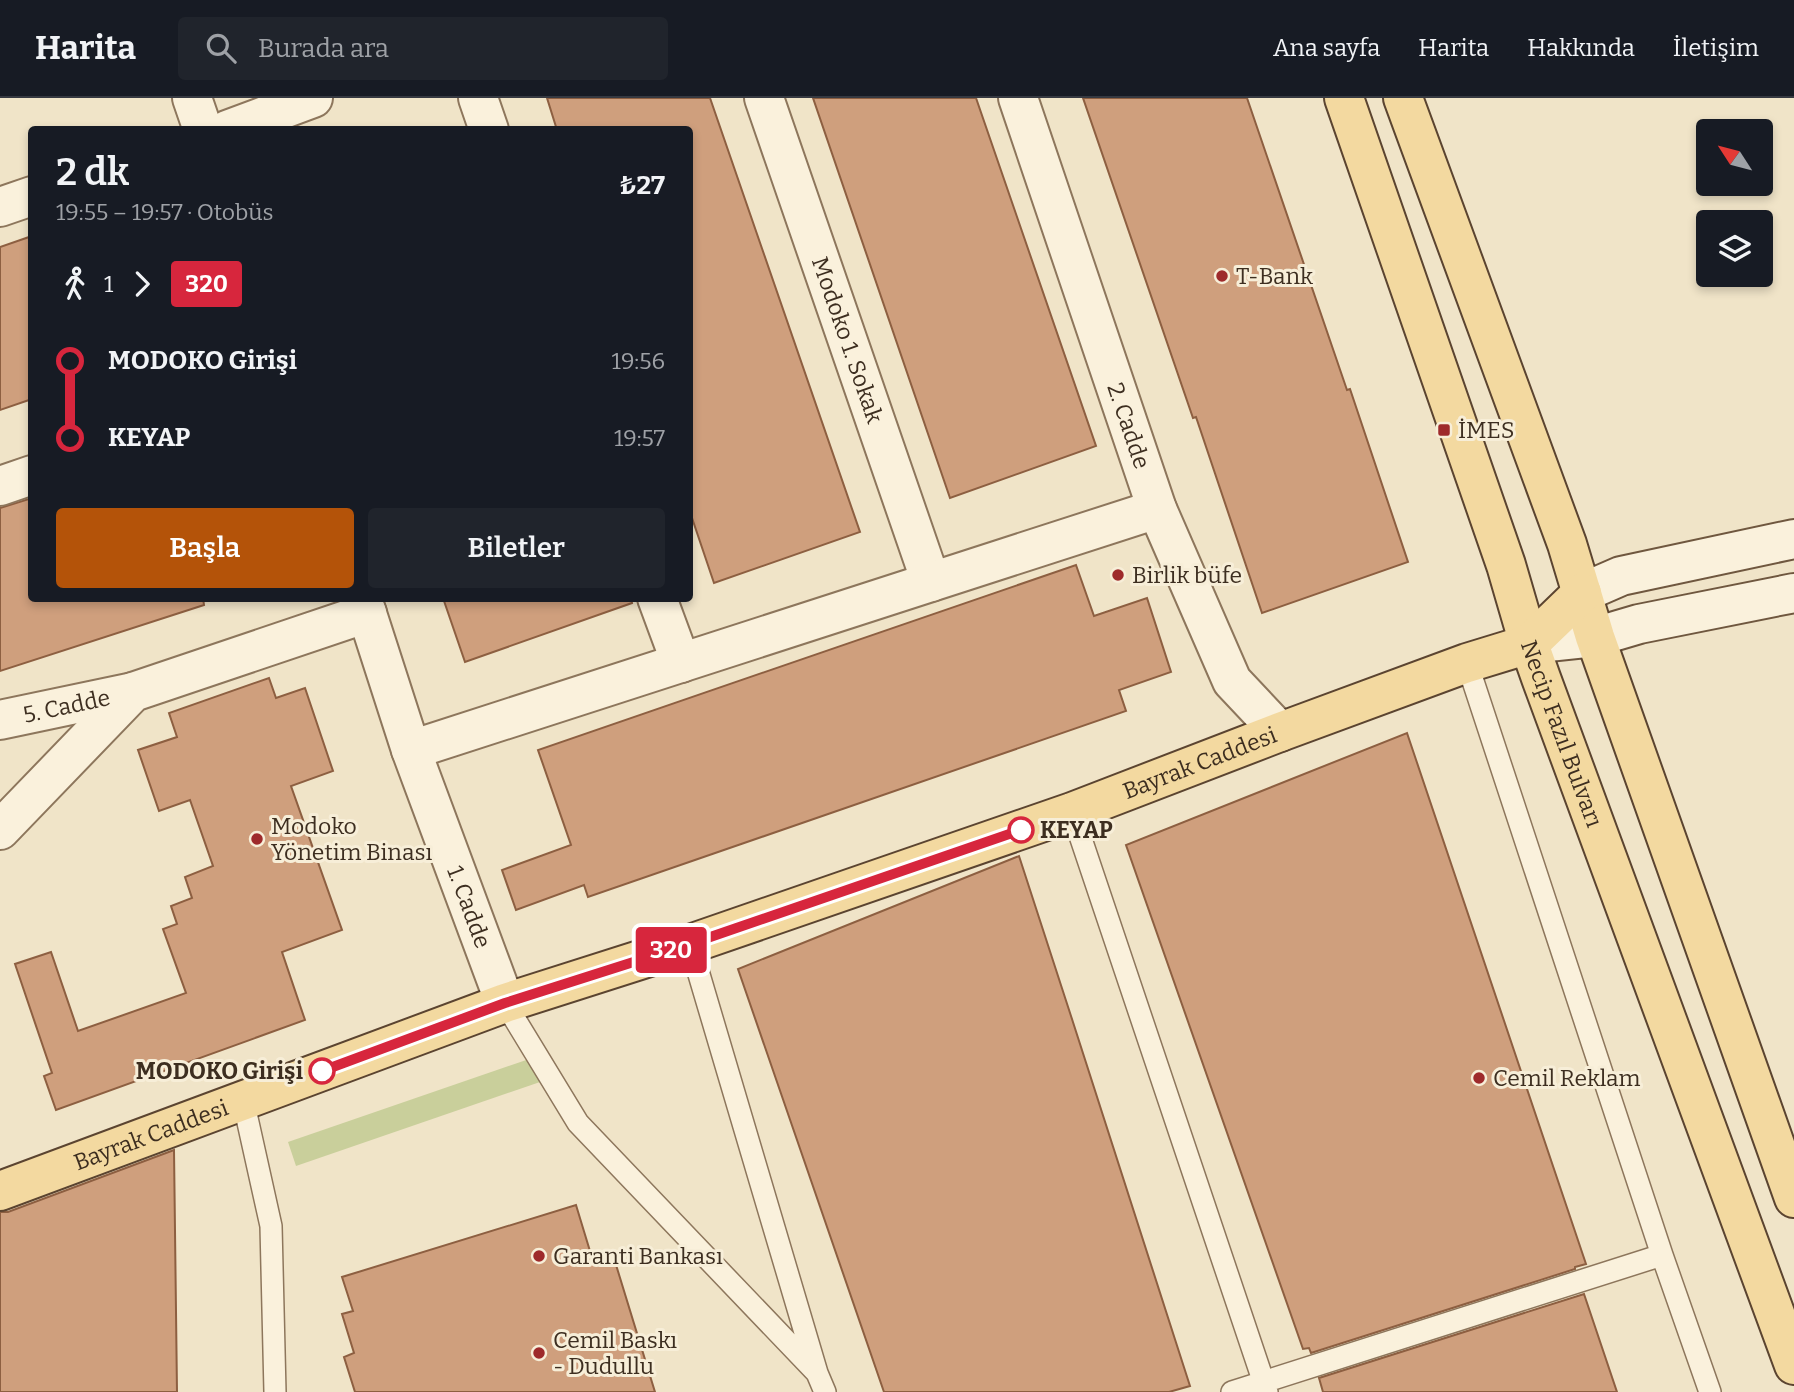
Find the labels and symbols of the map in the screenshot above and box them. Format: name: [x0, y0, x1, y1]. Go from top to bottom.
north arrow: [1696, 119, 1773, 196]
street label: Modoko 1. Sokak: [806, 253, 889, 427]
place label: T-Bank: [1236, 262, 1313, 290]
marker: T-Bank: [1214, 268, 1230, 284]
street label: 2. Cadde: [1101, 379, 1156, 472]
place label: İMES: [1458, 416, 1515, 444]
marker: İMES: [1436, 422, 1452, 438]
place label: Birlik büfe: [1132, 561, 1242, 589]
marker: Birlik büfe: [1110, 567, 1126, 583]
street label: Necip Fazıl Bulvarı: [1515, 636, 1609, 831]
street label: 5. Cadde: [21, 683, 113, 729]
street label: Bayrak Caddesi: [1119, 721, 1281, 805]
place label: Modoko Yönetim Binası: [271, 812, 432, 866]
place label: KEYAP: [1040, 816, 1113, 844]
marker: KEYAP: [1008, 817, 1034, 843]
marker: Modoko Yönetim Binası: [249, 831, 265, 847]
street label: 1. Cadde: [441, 862, 497, 952]
line badge: 320: [631, 927, 711, 973]
place label: MODOKO Girişi: [136, 1057, 303, 1085]
marker: MODOKO Girişi: [309, 1058, 335, 1084]
place label: Cemil Reklam: [1493, 1064, 1641, 1092]
marker: Cemil Reklam: [1471, 1070, 1487, 1086]
street label: Bayrak Caddesi: [70, 1093, 232, 1176]
place label: Garanti Bankası: [553, 1242, 723, 1270]
marker: Garanti Bankası: [531, 1248, 547, 1264]
place label: Cemil Baskı - Dudullu: [553, 1326, 677, 1380]
marker: Cemil Baskı - Dudullu: [531, 1345, 547, 1361]

